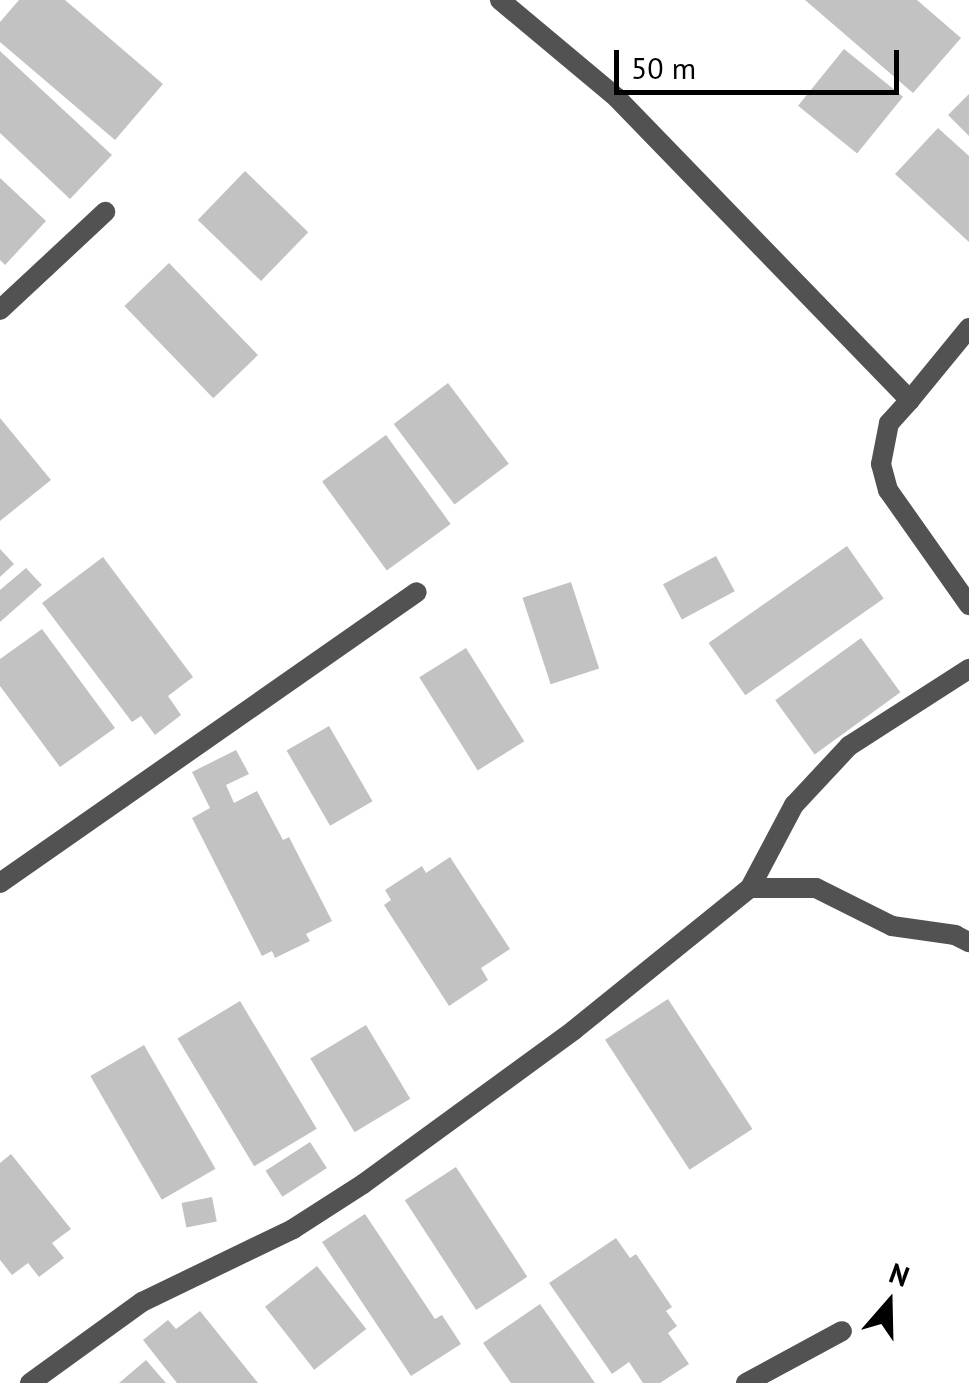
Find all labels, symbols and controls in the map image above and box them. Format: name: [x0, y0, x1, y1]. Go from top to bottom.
scale bar: [619, 30, 904, 92]
text: 50 m: [631, 48, 696, 87]
north arrow: [839, 1253, 939, 1353]
text: N: [884, 1254, 914, 1295]

